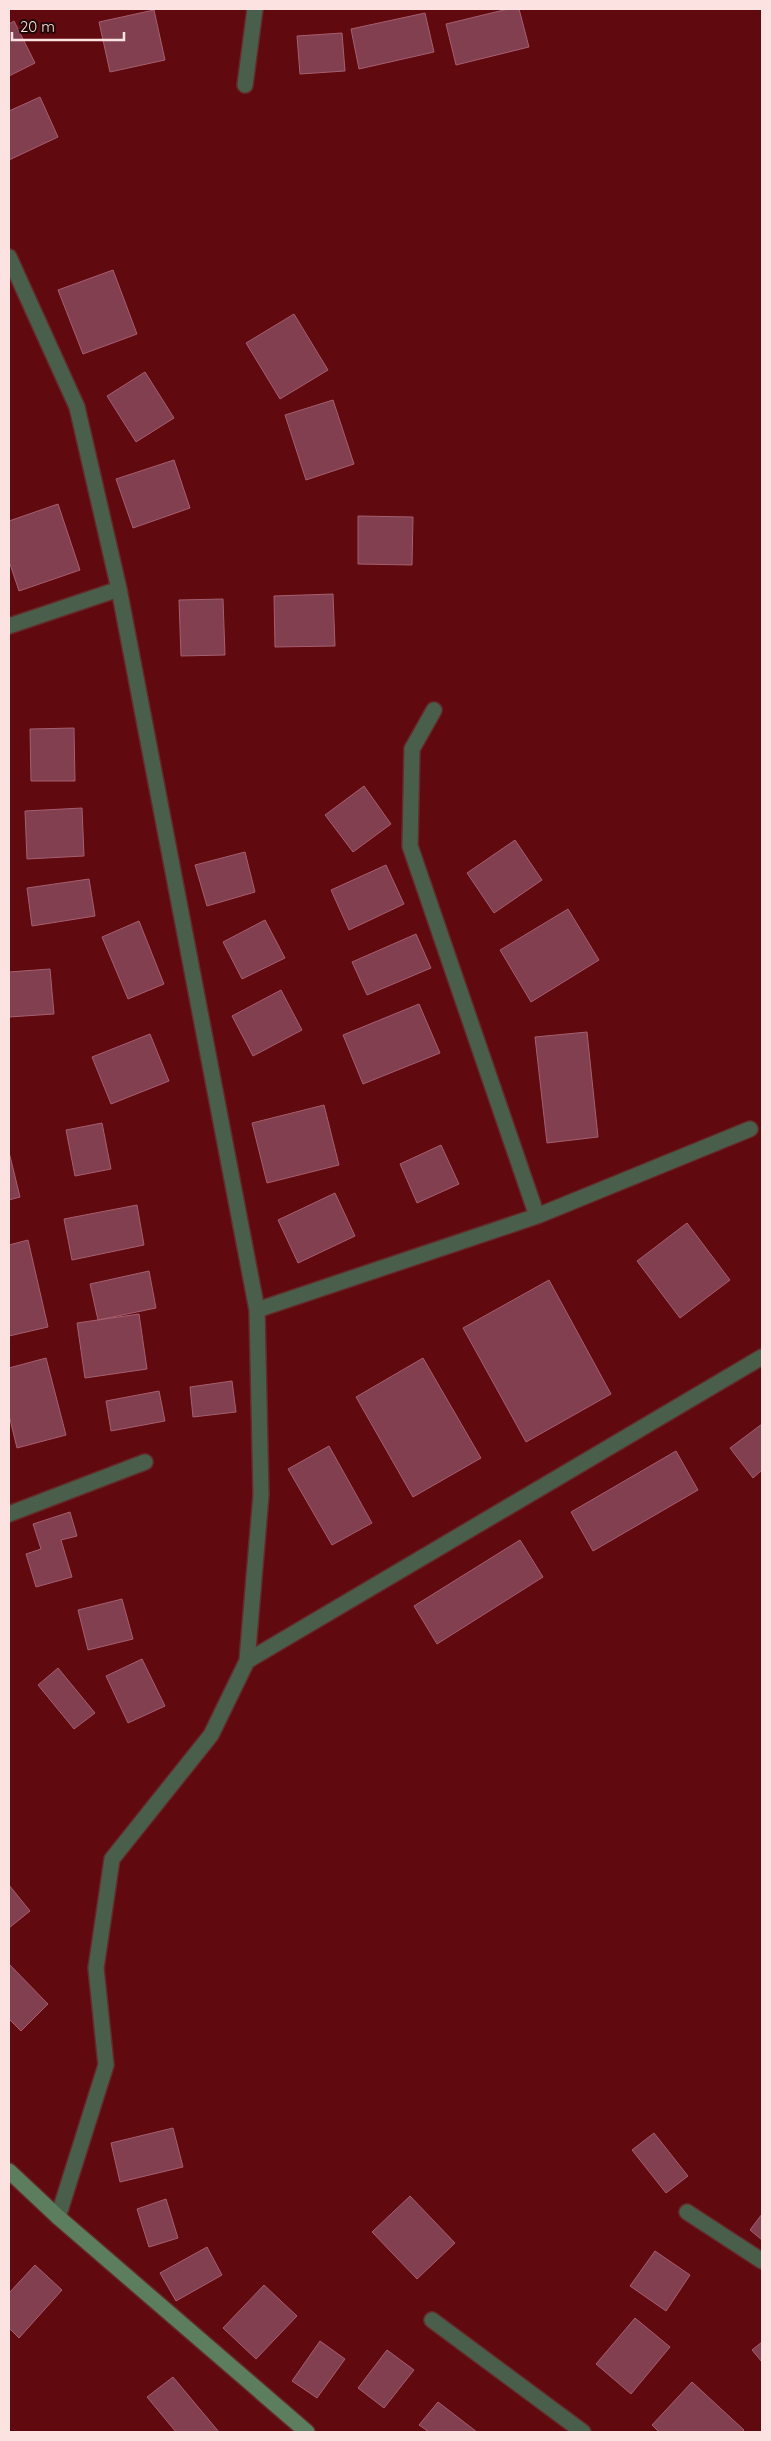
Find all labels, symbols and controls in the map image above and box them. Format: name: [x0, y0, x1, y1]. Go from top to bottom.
scale bar: [12, 10, 125, 42]
text: 20 m: [20, 17, 55, 36]

